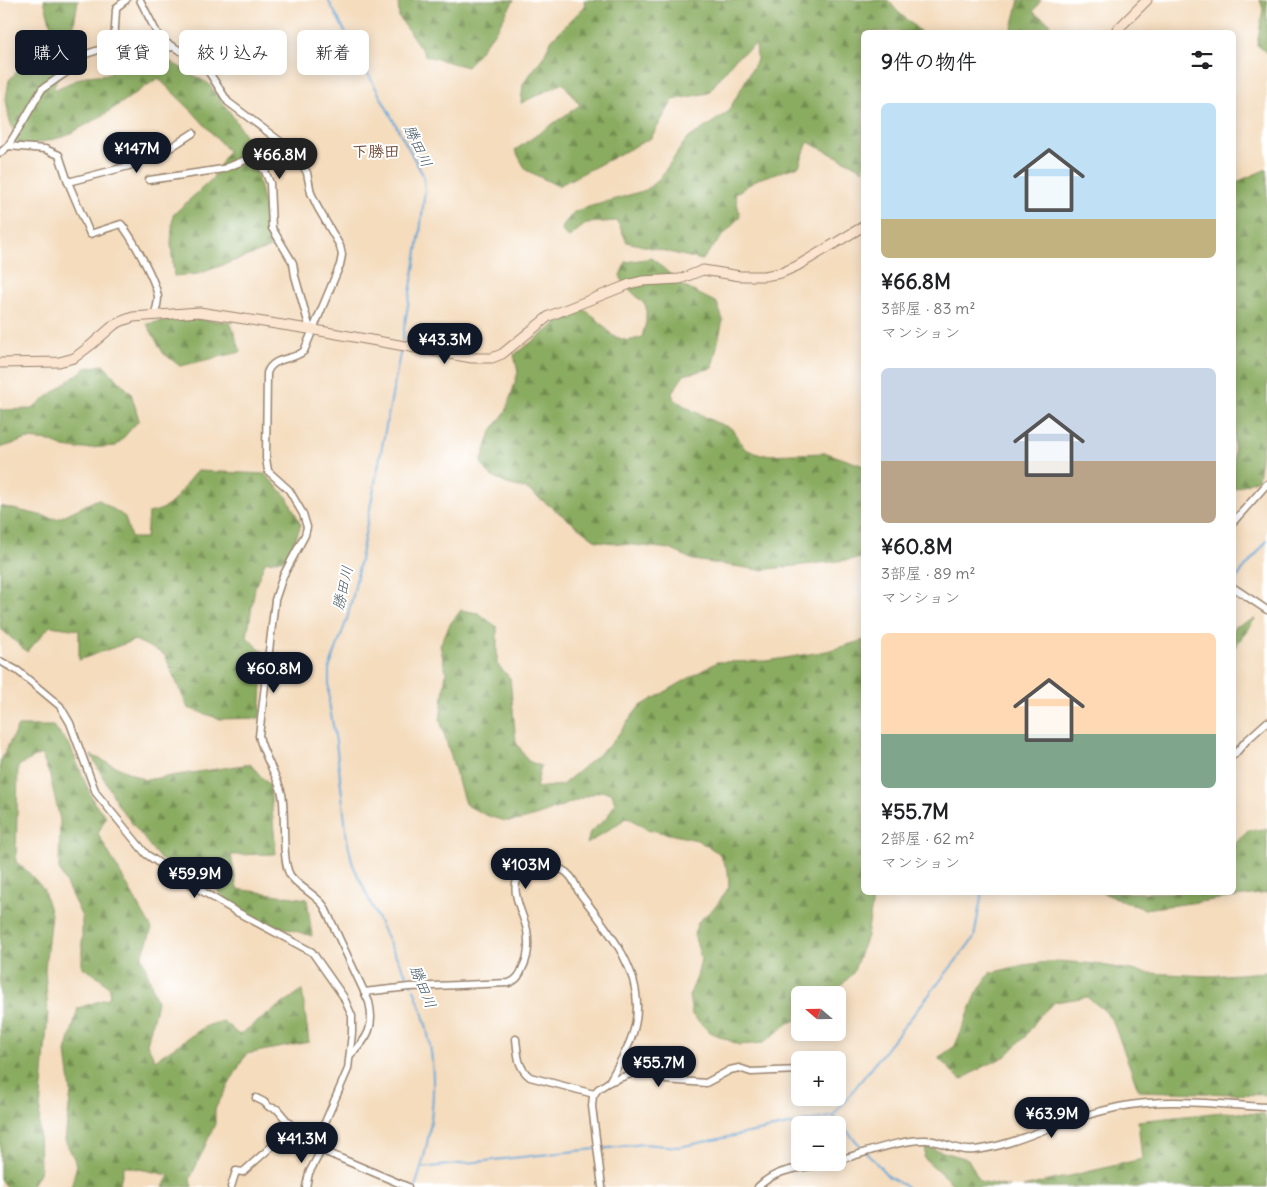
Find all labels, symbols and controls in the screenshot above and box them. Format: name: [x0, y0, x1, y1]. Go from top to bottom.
chip: 購入: [15, 30, 87, 75]
chip: 賃貸: [97, 30, 169, 75]
chip: 絞り込み: [179, 30, 287, 75]
chip: 新着: [297, 30, 369, 75]
icon: filters: [1188, 46, 1216, 74]
text: 9件の物件: [881, 48, 977, 75]
water label: 勝田川: [400, 121, 437, 170]
pin: ¥147M: [102, 132, 172, 174]
icon: home: [1004, 135, 1094, 225]
text: ¥147M: [114, 138, 160, 158]
pin: ¥66.8M: [239, 138, 321, 180]
district label: 下勝田: [352, 141, 400, 161]
text: ¥66.8M: [253, 144, 307, 164]
text: ¥66.8M: [881, 268, 951, 295]
text: 3部屋 · 83 m²: [881, 298, 975, 318]
pin: ¥43.3M: [404, 322, 486, 365]
text: マンション: [881, 322, 960, 342]
text: ¥43.3M: [418, 329, 472, 349]
icon: home: [1004, 400, 1094, 490]
text: ¥60.8M: [881, 533, 953, 560]
text: 3部屋 · 89 m²: [881, 563, 976, 583]
water label: 勝田川: [328, 564, 357, 612]
text: マンション: [881, 587, 960, 607]
pin: ¥60.8M: [233, 652, 315, 694]
text: ¥60.8M: [247, 658, 301, 678]
icon: home: [1004, 665, 1094, 755]
text: ¥55.7M: [881, 798, 949, 825]
text: 2部屋 · 62 m²: [881, 828, 975, 848]
pin: ¥103M: [491, 848, 561, 890]
text: マンション: [881, 852, 960, 872]
text: ¥103M: [502, 854, 550, 874]
pin: ¥59.9M: [154, 856, 236, 899]
text: ¥59.9M: [169, 863, 221, 883]
water label: 勝田川: [406, 962, 441, 1011]
north arrow: [791, 986, 846, 1041]
map controls: [791, 986, 846, 1171]
pin: ¥55.7M: [618, 1046, 700, 1088]
button: +: [791, 1051, 846, 1106]
text: ¥55.7M: [633, 1052, 685, 1072]
pin: ¥63.9M: [1011, 1096, 1093, 1139]
text: ¥63.9M: [1025, 1103, 1079, 1123]
button: −: [791, 1116, 846, 1171]
pin: ¥41.3M: [261, 1122, 343, 1164]
text: ¥41.3M: [277, 1128, 327, 1148]

